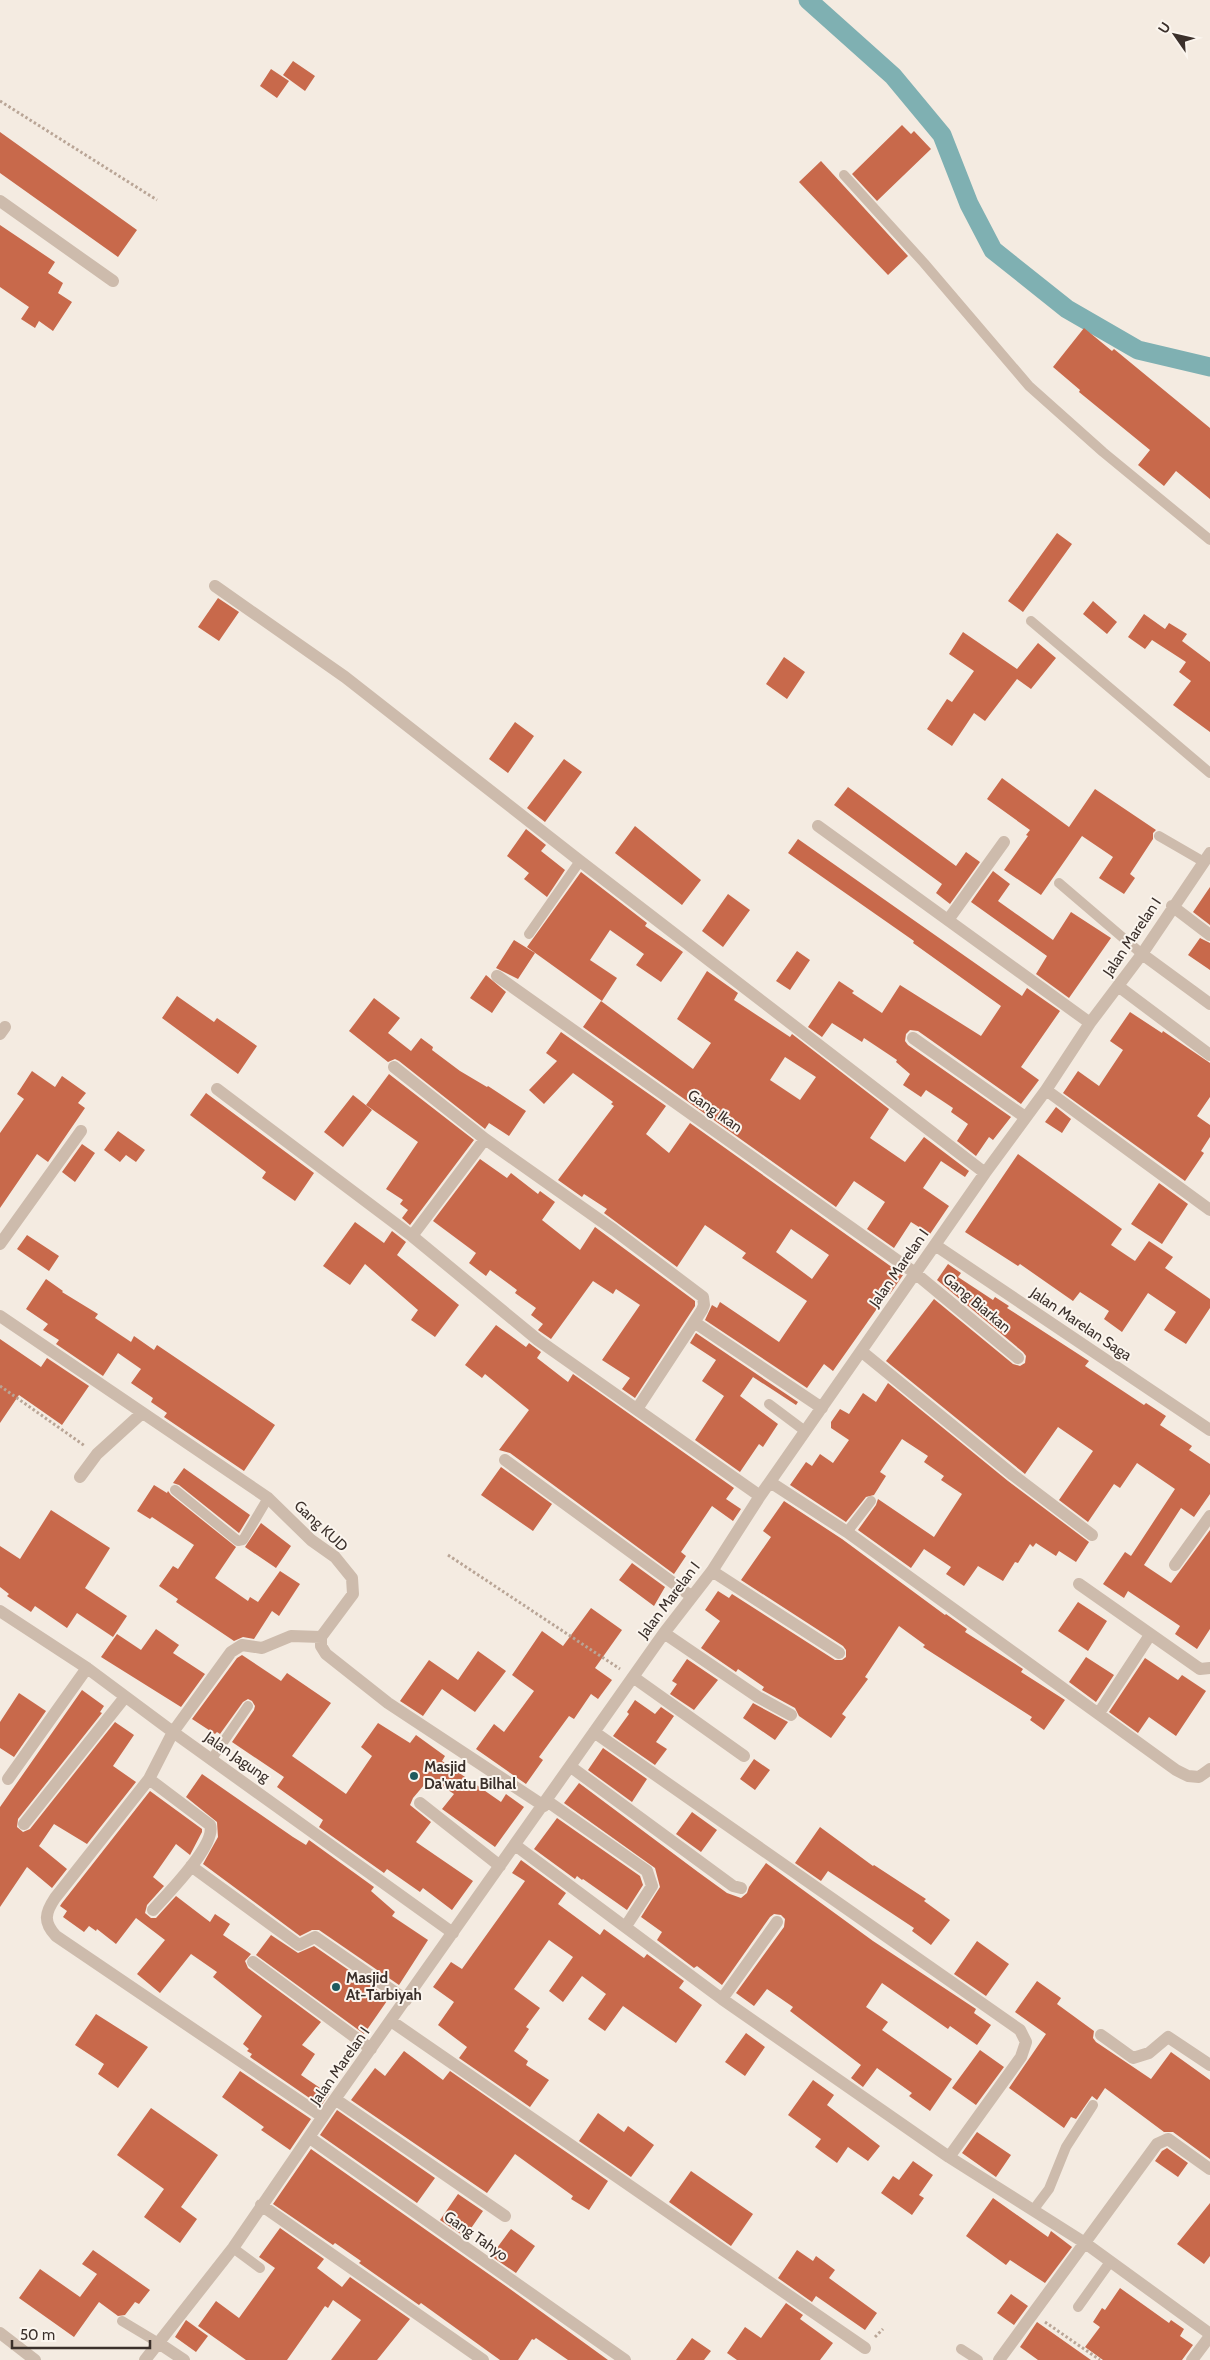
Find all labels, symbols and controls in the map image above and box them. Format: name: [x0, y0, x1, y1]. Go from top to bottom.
north arrow: [1150, 10, 1200, 60]
text: U: [1154, 19, 1174, 37]
street label: Jalan Marelan I: [1098, 894, 1165, 981]
street label: Gang Ikan: [684, 1086, 746, 1136]
street label: Jalan Marelan I: [865, 1225, 933, 1311]
street label: Gang Biarkan: [940, 1270, 1014, 1336]
street label: Jalan Marelan Saga: [1026, 1283, 1136, 1365]
street label: Gang KUD: [290, 1497, 352, 1555]
street label: Jalan Marelan I: [634, 1558, 704, 1643]
street label: Jalan Jagung: [200, 1727, 273, 1786]
place label: Masjid Da'watu Bilhal: [424, 1758, 516, 1793]
marker: Masjid Da'watu Bilhal: [408, 1770, 420, 1782]
place label: Masjid At-Tarbiyah: [346, 1969, 422, 2004]
marker: Masjid At-Tarbiyah: [330, 1981, 342, 1993]
street label: Jalan Marelan I: [306, 2023, 374, 2109]
street label: Gang Tahyo: [440, 2207, 512, 2265]
scale bar: [12, 2318, 150, 2350]
text: 50 m: [20, 2326, 55, 2344]

